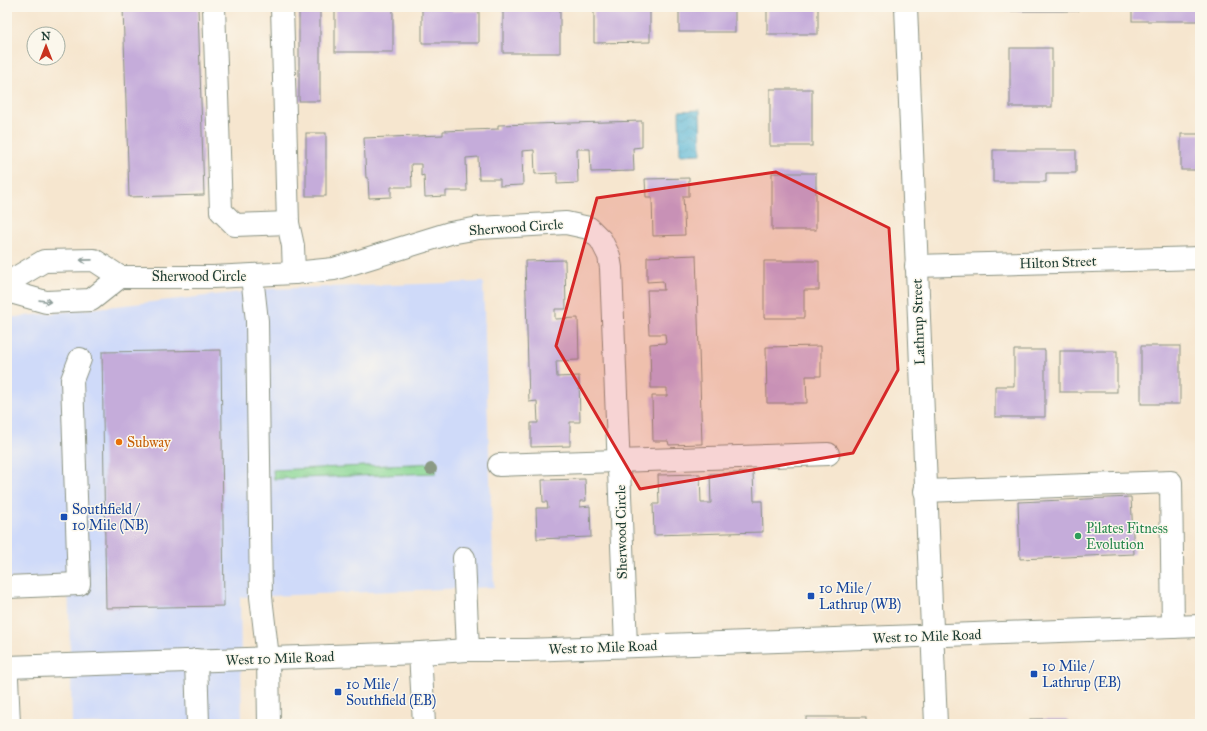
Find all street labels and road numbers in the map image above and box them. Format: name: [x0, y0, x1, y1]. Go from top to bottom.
street label: Sherwood Circle: [468, 216, 564, 239]
street label: Hilton Street: [1019, 253, 1097, 272]
street label: Sherwood Circle: [152, 268, 246, 285]
street label: Lathrup Street: [908, 278, 929, 366]
street label: Sherwood Circle: [612, 484, 631, 579]
street label: West 10 Mile Road: [872, 626, 982, 647]
street label: West 10 Mile Road: [548, 637, 658, 658]
street label: West 10 Mile Road: [225, 648, 335, 669]

